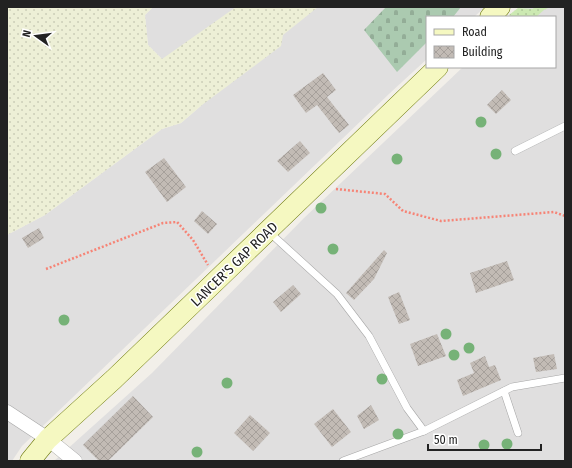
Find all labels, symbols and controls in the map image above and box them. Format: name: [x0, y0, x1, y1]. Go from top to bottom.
north arrow: [16, 16, 56, 56]
legend: [426, 16, 556, 68]
text: Road: [462, 25, 487, 39]
text: N: [20, 29, 34, 38]
text: Building: [462, 45, 503, 59]
street label: LANCER'S GAP ROAD: [187, 219, 281, 310]
scale bar: [428, 426, 541, 452]
text: 50 m: [434, 433, 458, 447]

